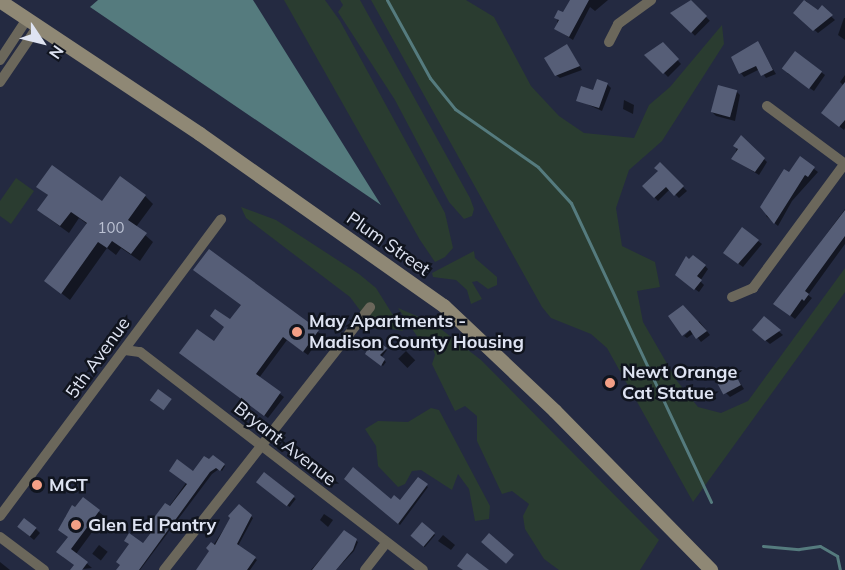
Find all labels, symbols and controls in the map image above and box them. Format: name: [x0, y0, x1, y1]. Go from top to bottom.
north arrow: [12, 12, 72, 72]
text: N: [45, 42, 68, 63]
street label: Plum Street: [342, 207, 434, 281]
house number: 100: [98, 219, 124, 237]
place label: May Apartments - Madison County Housing: [309, 311, 524, 354]
street label: 5th Avenue: [61, 313, 135, 403]
marker: May Apartments - Madison County Housing: [290, 325, 304, 339]
place label: Newt Orange Cat Statue: [622, 362, 737, 404]
marker: Newt Orange Cat Statue: [603, 376, 617, 390]
street label: Bryant Avenue: [230, 397, 340, 491]
place label: MCT: [49, 474, 88, 496]
marker: MCT: [30, 478, 44, 492]
place label: Glen Ed Pantry: [88, 514, 216, 536]
marker: Glen Ed Pantry: [69, 518, 83, 532]

